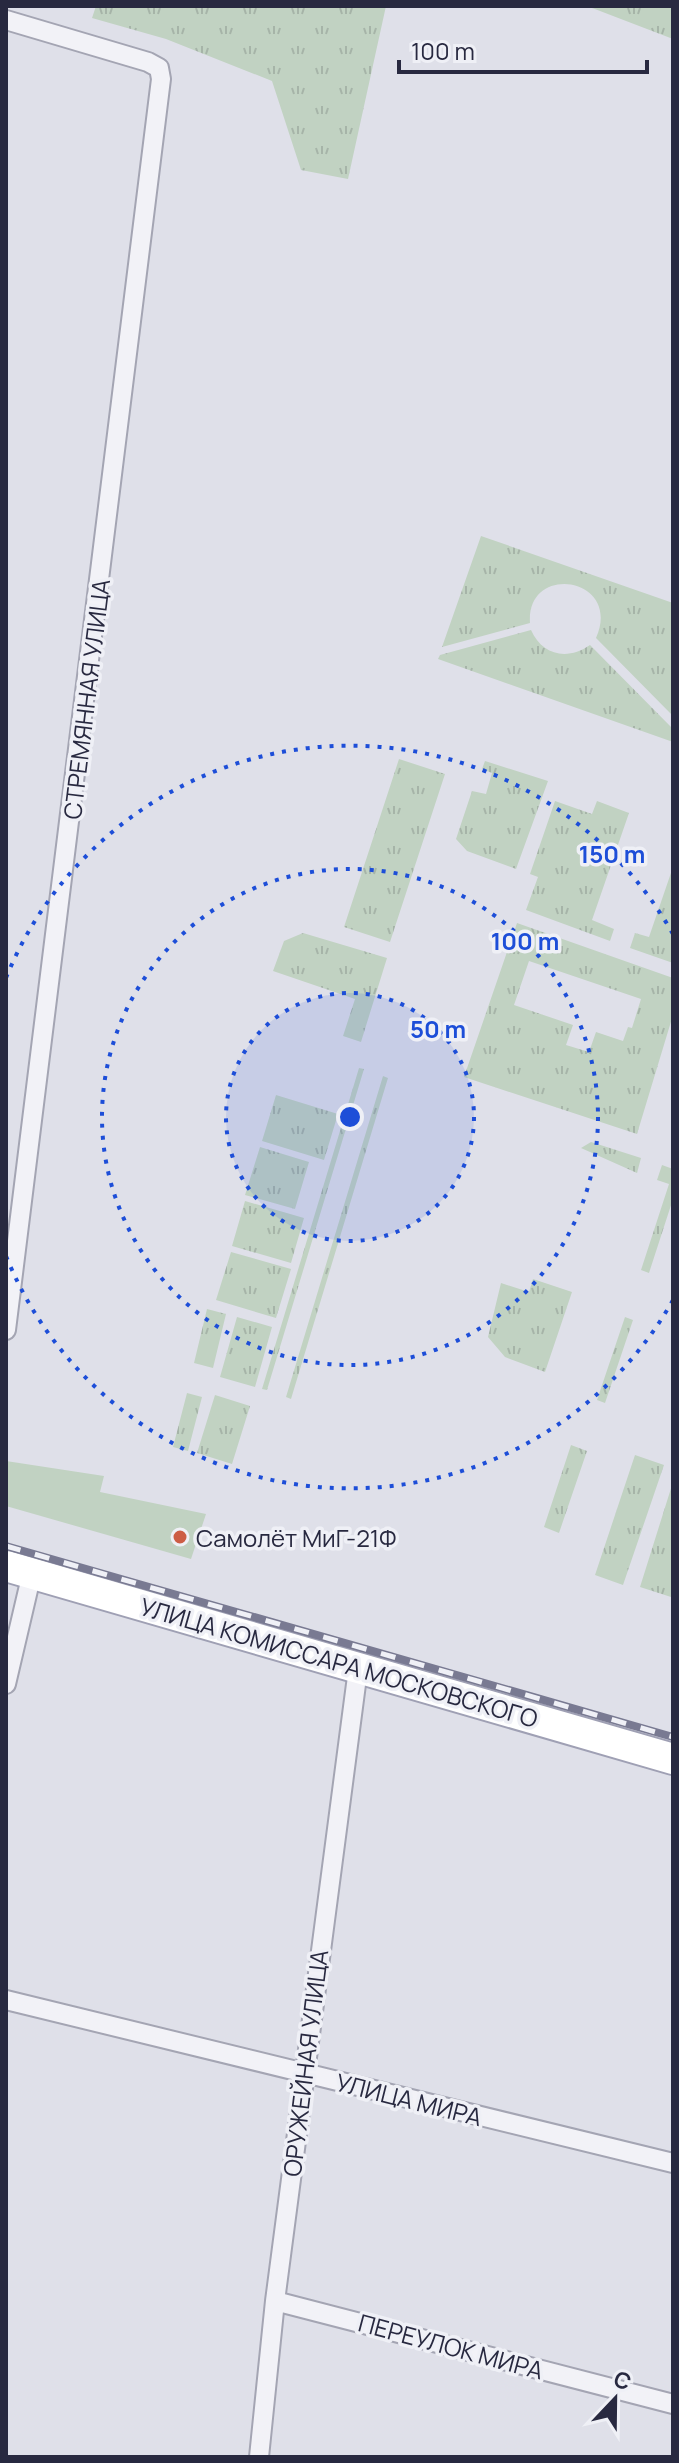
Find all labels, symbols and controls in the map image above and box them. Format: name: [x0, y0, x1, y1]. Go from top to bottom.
scale bar: [399, 24, 647, 74]
text: 100 m: [411, 34, 475, 67]
street label: СТРЕМЯННАЯ УЛИЦА: [55, 577, 117, 821]
text: 150 m: [579, 837, 645, 870]
text: 100 m: [491, 924, 559, 957]
text: 50 m: [410, 1012, 466, 1045]
centre of rings: [336, 1103, 364, 1131]
place label: Самолёт МиГ-21Ф: [196, 1521, 396, 1554]
marker: Самолёт МиГ-21Ф: [171, 1528, 189, 1546]
street label: УЛИЦА КОМИССАРА МОСКОВСКОГО: [136, 1589, 542, 1735]
street label: ОРУЖЕЙНАЯ УЛИЦА: [275, 1948, 335, 2178]
street label: УЛИЦА МИРА: [332, 2065, 486, 2133]
street label: ПЕРЕУЛОК МИРА: [355, 2305, 547, 2387]
north arrow: [575, 2359, 655, 2439]
text: С: [609, 2364, 636, 2397]

